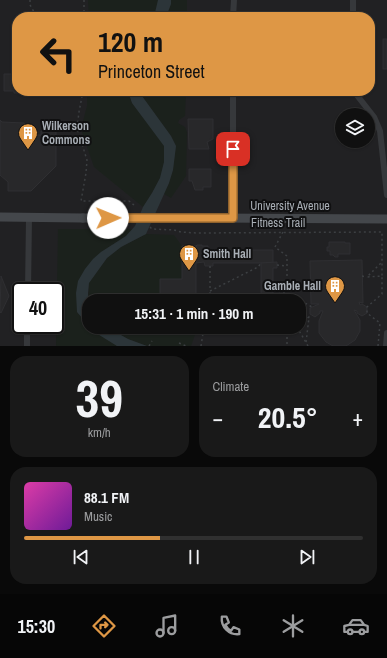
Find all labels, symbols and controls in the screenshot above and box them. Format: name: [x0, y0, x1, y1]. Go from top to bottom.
text: 120 m: [98, 23, 163, 61]
icon: left: [32, 28, 84, 80]
text: Princeton Street: [98, 59, 205, 84]
map controls: [335, 108, 375, 148]
button: layers: [335, 108, 375, 148]
place label: Wilkerson Commons: [42, 118, 91, 148]
building icon: Wilkerson Commons: [17, 122, 39, 150]
pin: [216, 132, 250, 166]
icon: arrive: [222, 138, 244, 160]
position arrow: [87, 197, 129, 239]
street label: University Avenue: [250, 198, 330, 214]
street label: Fitness Trail: [251, 215, 305, 231]
building icon: Smith Hall: [178, 243, 200, 271]
place label: Smith Hall: [203, 246, 251, 262]
building icon: Gamble Hall: [324, 275, 346, 303]
place label: Gamble Hall: [264, 278, 321, 294]
speed limit sign: 40: [12, 282, 64, 334]
text: 15:31 · 1 min · 190 m: [135, 303, 253, 324]
text: 39: [76, 363, 123, 433]
text: Climate: [213, 378, 249, 395]
text: 20.5°: [258, 397, 318, 437]
text: −: [213, 403, 223, 433]
text: +: [352, 403, 363, 433]
text: km/h: [88, 424, 111, 441]
text: 88.1 FM: [84, 487, 129, 508]
text: Music: [84, 508, 112, 525]
icon: previous: [70, 546, 92, 568]
icon: pause: [183, 546, 205, 568]
icon: next: [296, 546, 318, 568]
icon: directions: [90, 612, 118, 640]
icon: music: [153, 612, 181, 640]
icon: phone: [216, 612, 244, 640]
icon: climate: [279, 612, 307, 640]
icon: car: [342, 612, 370, 640]
text: 15:30: [17, 614, 55, 639]

